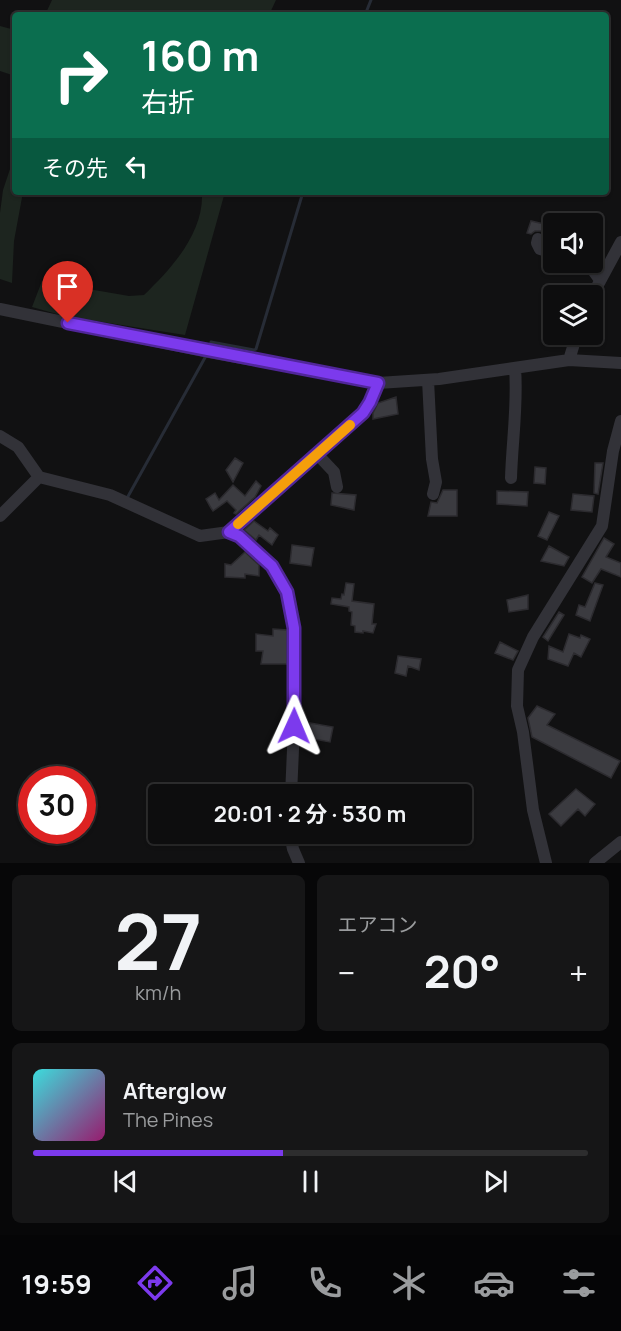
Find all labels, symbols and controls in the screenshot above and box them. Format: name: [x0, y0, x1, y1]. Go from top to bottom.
text: 160 m: [141, 26, 259, 84]
icon: right: [42, 36, 120, 114]
text: 右折: [141, 83, 195, 120]
icon: left: [120, 150, 153, 183]
text: その先: [42, 153, 108, 183]
map controls: [543, 213, 603, 345]
button: sound: [543, 213, 603, 273]
pin: [42, 261, 93, 323]
icon: arrive: [51, 270, 84, 303]
button: layers: [543, 285, 603, 345]
position arrow: [262, 694, 326, 758]
speed limit sign: 30: [18, 766, 96, 844]
text: 20:01 · 2 分 · 530 m: [214, 799, 406, 829]
text: 27: [114, 887, 202, 993]
text: エアコン: [338, 911, 418, 938]
text: 20°: [424, 940, 500, 1002]
text: −: [338, 950, 355, 995]
text: +: [569, 950, 588, 995]
text: km/h: [135, 979, 182, 1006]
text: Afterglow: [123, 1076, 227, 1106]
text: The Pines: [123, 1106, 213, 1133]
icon: previous: [109, 1165, 142, 1198]
icon: pause: [294, 1165, 327, 1198]
icon: next: [479, 1165, 512, 1198]
icon: directions: [134, 1262, 176, 1304]
icon: music: [219, 1262, 261, 1304]
icon: phone: [304, 1262, 346, 1304]
icon: climate: [388, 1262, 430, 1304]
icon: car: [473, 1262, 515, 1304]
icon: filters: [558, 1262, 600, 1304]
text: 19:59: [21, 1265, 92, 1302]

